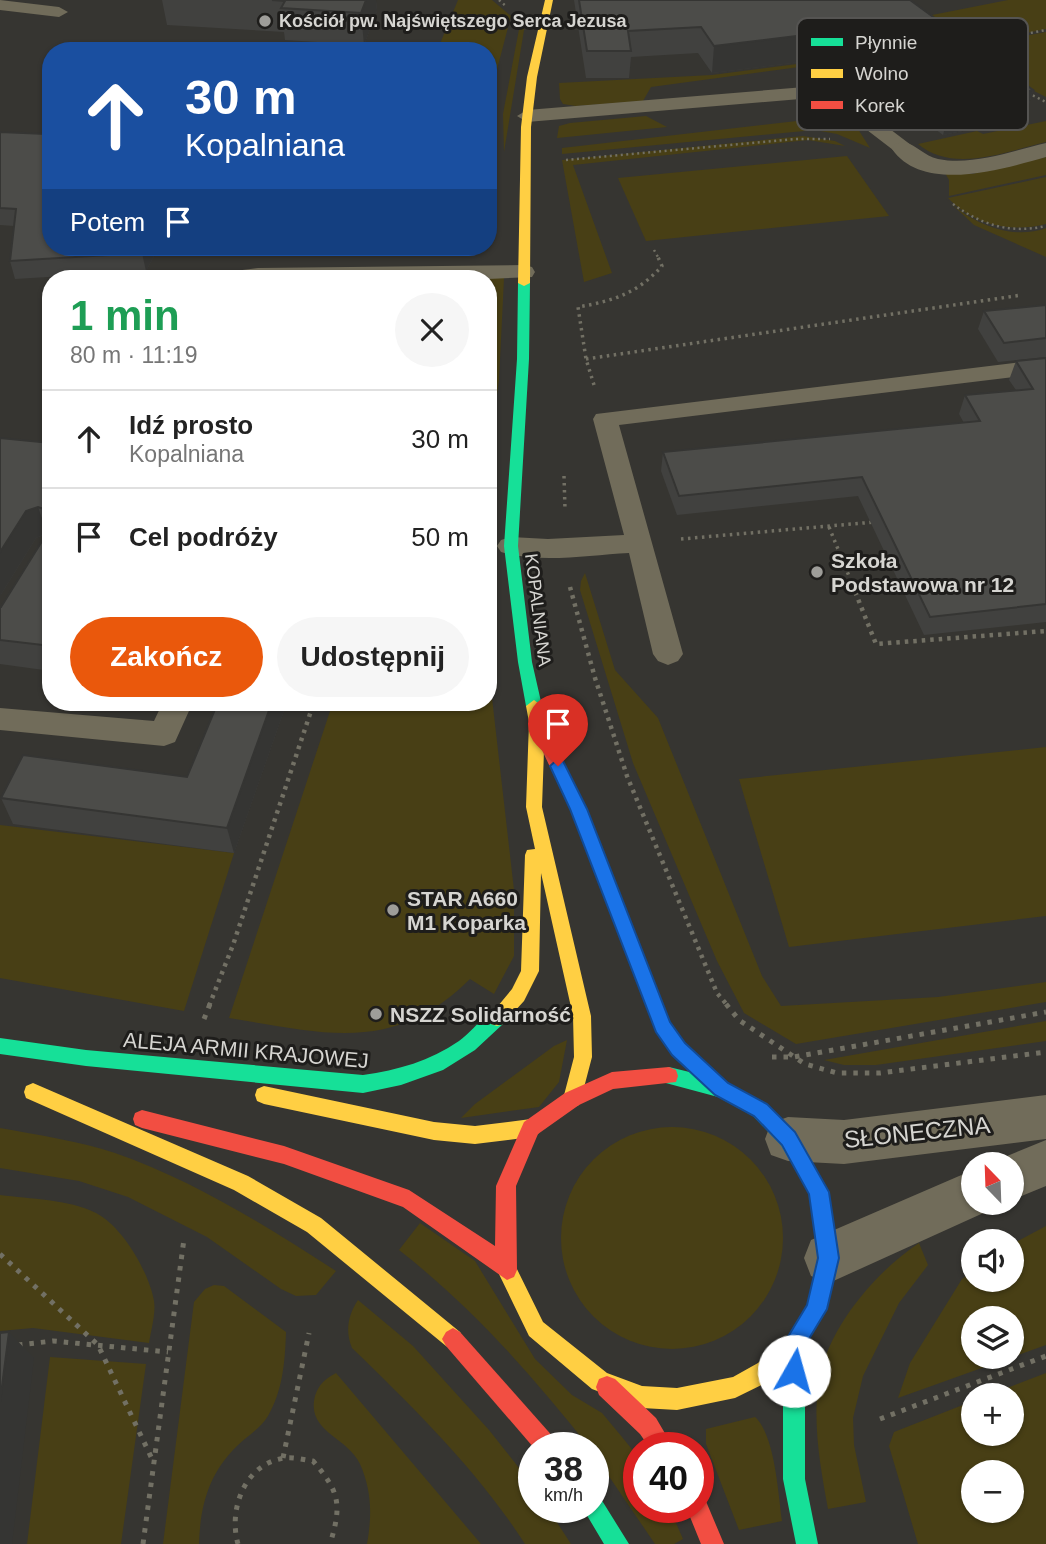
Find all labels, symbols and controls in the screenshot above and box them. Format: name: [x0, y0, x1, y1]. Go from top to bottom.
place label: Kościół pw. Najświętszego Serca Jezusa: [279, 11, 627, 31]
marker: Kościół pw. Najświętszego Serca Jezusa: [257, 13, 273, 29]
legend: [797, 18, 1028, 130]
text: Płynnie: [855, 32, 917, 53]
text: Wolno: [855, 63, 909, 84]
icon: ahead: [70, 70, 161, 161]
text: 30 m: [185, 70, 297, 124]
text: Korek: [855, 95, 905, 116]
text: Kopalniana: [185, 127, 345, 163]
icon: arrive: [159, 203, 197, 241]
text: Potem: [70, 207, 145, 237]
text: 1 min: [70, 292, 180, 339]
button: close: [395, 293, 469, 367]
text: 80 m · 11:19: [70, 342, 197, 368]
text: Idź prosto: [129, 410, 253, 440]
icon: ahead: [70, 420, 108, 458]
text: 30 m: [411, 424, 469, 454]
text: Kopalniana: [129, 441, 244, 467]
icon: arrive: [70, 518, 108, 556]
text: Cel podróży: [129, 522, 278, 552]
text: 50 m: [411, 522, 469, 552]
place label: Szkoła Podstawowa nr 12: [831, 549, 1014, 596]
street label: KOPALNIANA: [521, 552, 555, 668]
marker: Szkoła Podstawowa nr 12: [809, 564, 825, 580]
button: Zakończ: [70, 617, 263, 697]
button: Udostępnij: [277, 617, 469, 697]
pin: [528, 694, 588, 766]
icon: arrive: [539, 705, 577, 743]
place label: STAR A660 M1 Koparka: [407, 887, 526, 934]
marker: STAR A660 M1 Koparka: [385, 902, 401, 918]
place label: NSZZ Solidarność: [390, 1003, 571, 1026]
marker: NSZZ Solidarność: [368, 1006, 384, 1022]
street label: ALEJA ARMII KRAJOWEJ: [122, 1028, 370, 1072]
street label: SŁONECZNA: [843, 1111, 991, 1153]
north arrow: [961, 1152, 1024, 1214]
map controls: [961, 1152, 1024, 1523]
button: sound: [961, 1229, 1024, 1292]
button: layers: [961, 1306, 1024, 1369]
position arrow: [757, 1334, 831, 1408]
button: +: [961, 1383, 1024, 1446]
speed limit sign: 40: [623, 1432, 714, 1523]
text: 38: [544, 1449, 583, 1488]
button: −: [961, 1460, 1024, 1523]
text: km/h: [544, 1485, 583, 1505]

